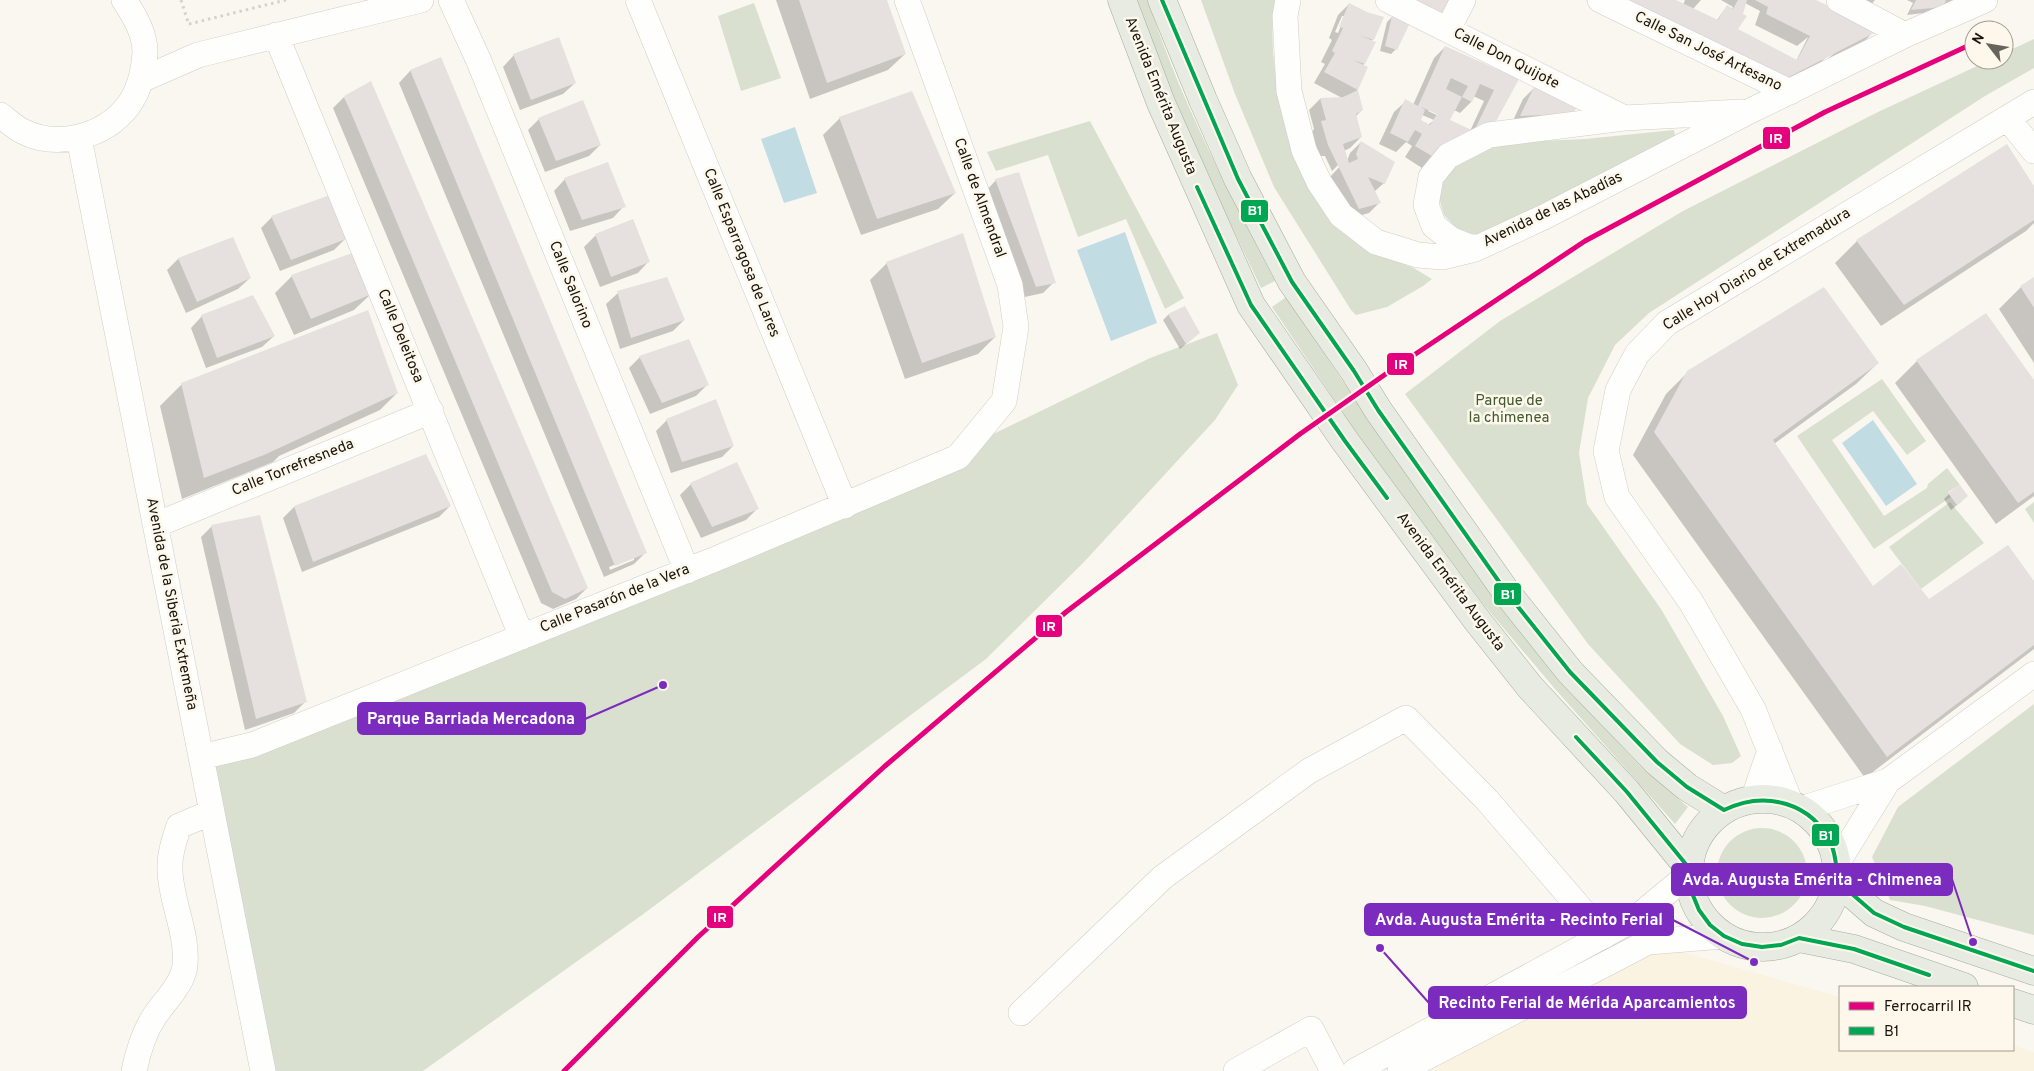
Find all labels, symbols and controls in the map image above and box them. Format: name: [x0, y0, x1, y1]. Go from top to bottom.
street label: Calle San José Artesano: [1631, 8, 1785, 96]
street label: Avenida Emérita Augusta: [1120, 14, 1200, 178]
north arrow: [1964, 20, 2014, 70]
street label: Calle Don Quijote: [1450, 24, 1562, 94]
text: N: [1969, 30, 1989, 48]
line badge: IR: [1762, 126, 1791, 150]
text: IR: [1769, 131, 1783, 148]
street label: Calle de Almendral: [948, 135, 1010, 261]
street label: Calle Esparragosa de Lares: [698, 166, 784, 340]
street label: Avenida de las Abadías: [1480, 168, 1626, 252]
line badge: B1: [1240, 199, 1269, 223]
text: B1: [1247, 203, 1263, 220]
street label: Calle Hoy Diario de Extremadura: [1660, 204, 1854, 336]
street label: Calle Salorino: [544, 238, 596, 332]
street label: Calle Deleitosa: [373, 286, 427, 386]
line badge: IR: [1386, 352, 1415, 376]
text: IR: [1394, 357, 1408, 374]
park label: Parque de la chimenea: [1469, 392, 1549, 428]
street label: Calle Torrefresneda: [229, 435, 357, 501]
street label: Avenida de la Siberia Extremeña: [141, 496, 201, 712]
street label: Avenida Emérita Augusta: [1392, 509, 1508, 655]
street label: Calle Pasarón de la Vera: [537, 560, 693, 638]
line badge: B1: [1493, 582, 1522, 606]
text: B1: [1500, 587, 1516, 604]
line badge: IR: [1035, 614, 1063, 638]
text: IR: [1042, 619, 1056, 636]
callout: Parque Barriada Mercadona: [358, 703, 585, 734]
text: Parque Barriada Mercadona: [367, 710, 575, 730]
line badge: B1: [1811, 823, 1840, 847]
text: B1: [1818, 828, 1834, 845]
callout: Avda. Augusta Emérita - Chimenea: [1672, 864, 1952, 895]
text: Avda. Augusta Emérita - Chimenea: [1682, 871, 1942, 891]
callout: Avda. Augusta Emérita - Recinto Ferial: [1365, 904, 1673, 935]
line badge: IR: [706, 905, 734, 929]
text: IR: [713, 910, 727, 927]
text: Avda. Augusta Emérita - Recinto Ferial: [1375, 911, 1663, 931]
legend: [1839, 986, 2014, 1051]
callout: Recinto Ferial de Mérida Aparcamientos: [1429, 987, 1746, 1018]
text: Recinto Ferial de Mérida Aparcamientos: [1438, 994, 1736, 1014]
text: Ferrocarril IR: [1884, 998, 1972, 1017]
text: B1: [1884, 1023, 1899, 1042]

